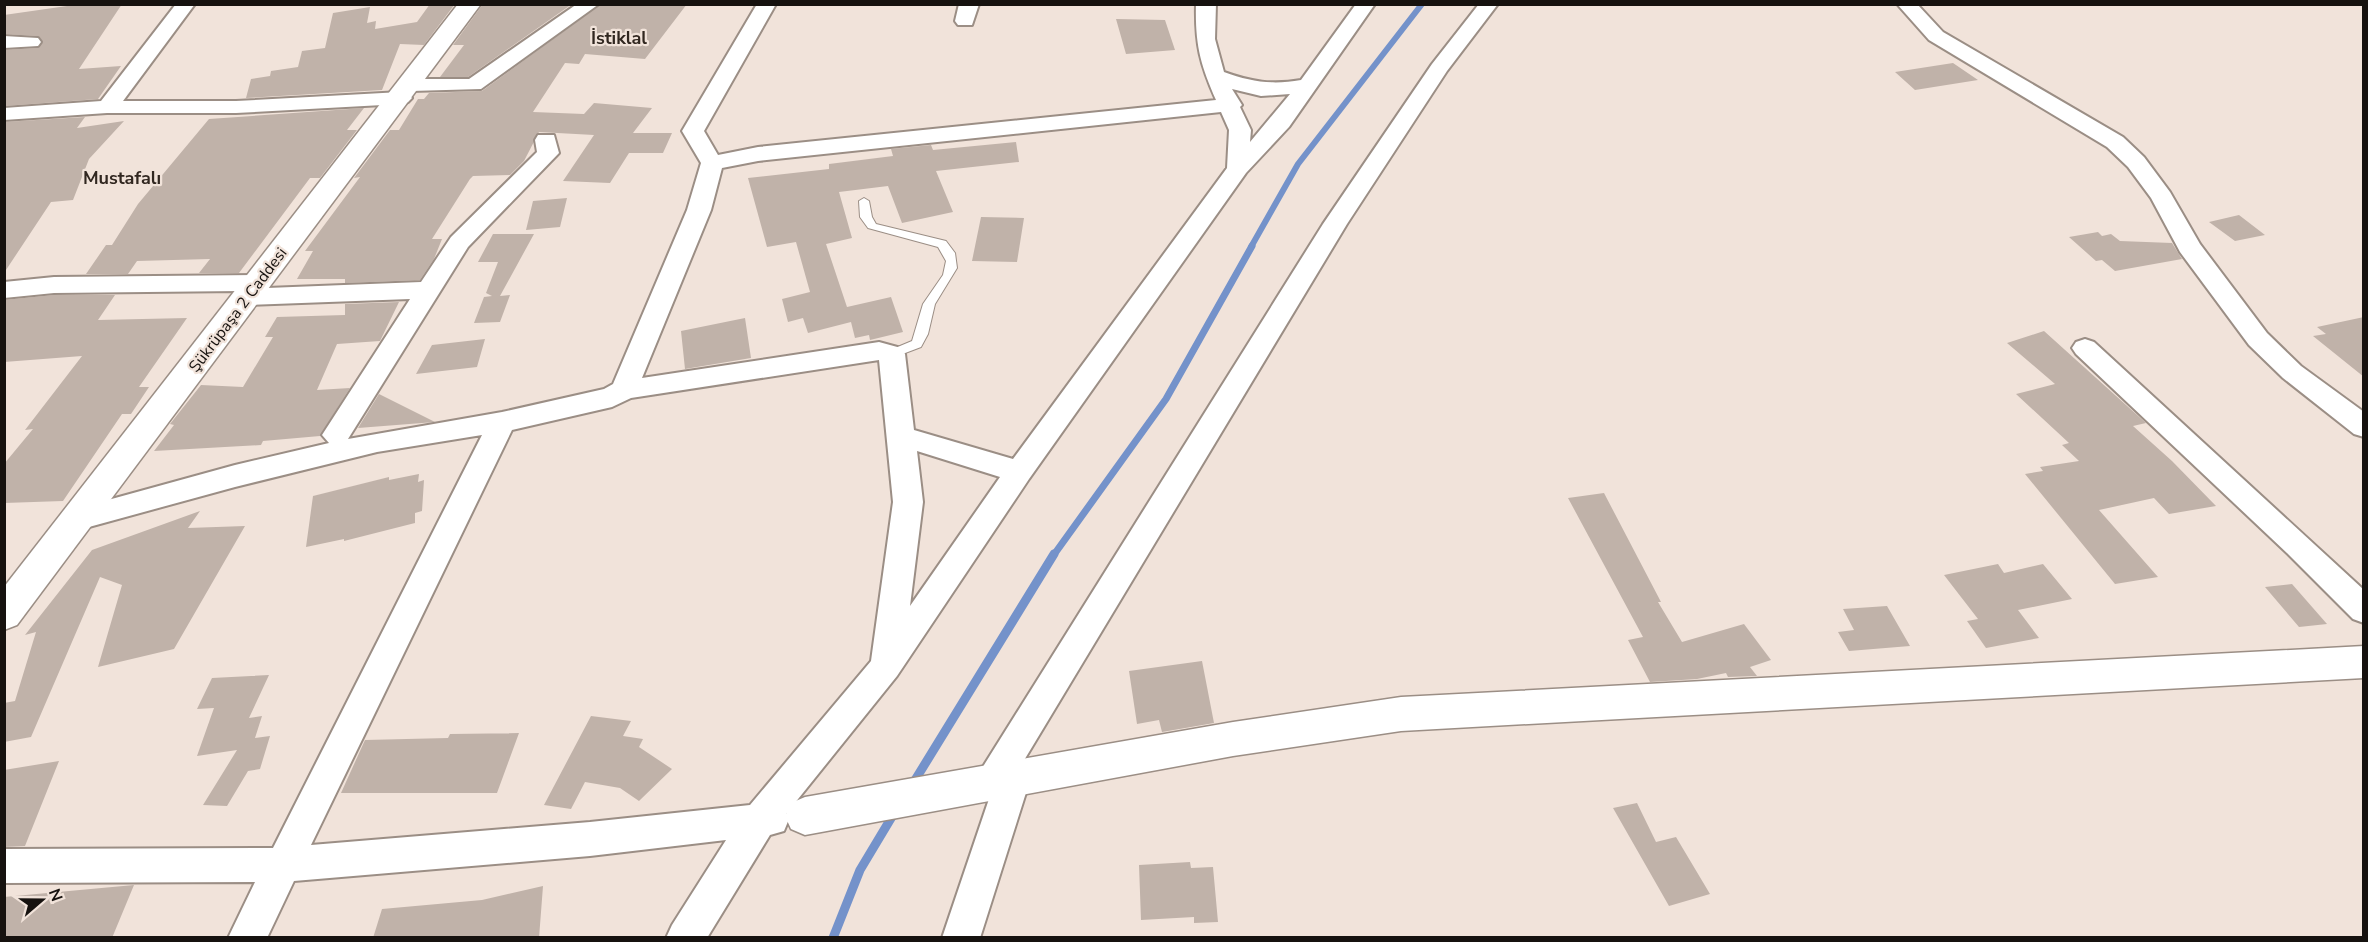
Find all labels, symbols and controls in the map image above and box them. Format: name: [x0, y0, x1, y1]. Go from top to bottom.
district label: İstiklal: [591, 26, 647, 50]
district label: Mustafalı: [83, 166, 161, 190]
street label: Şükrüpaşa 2 Caddesi: [184, 243, 292, 377]
north arrow: [12, 870, 72, 930]
text: N: [43, 886, 68, 905]

